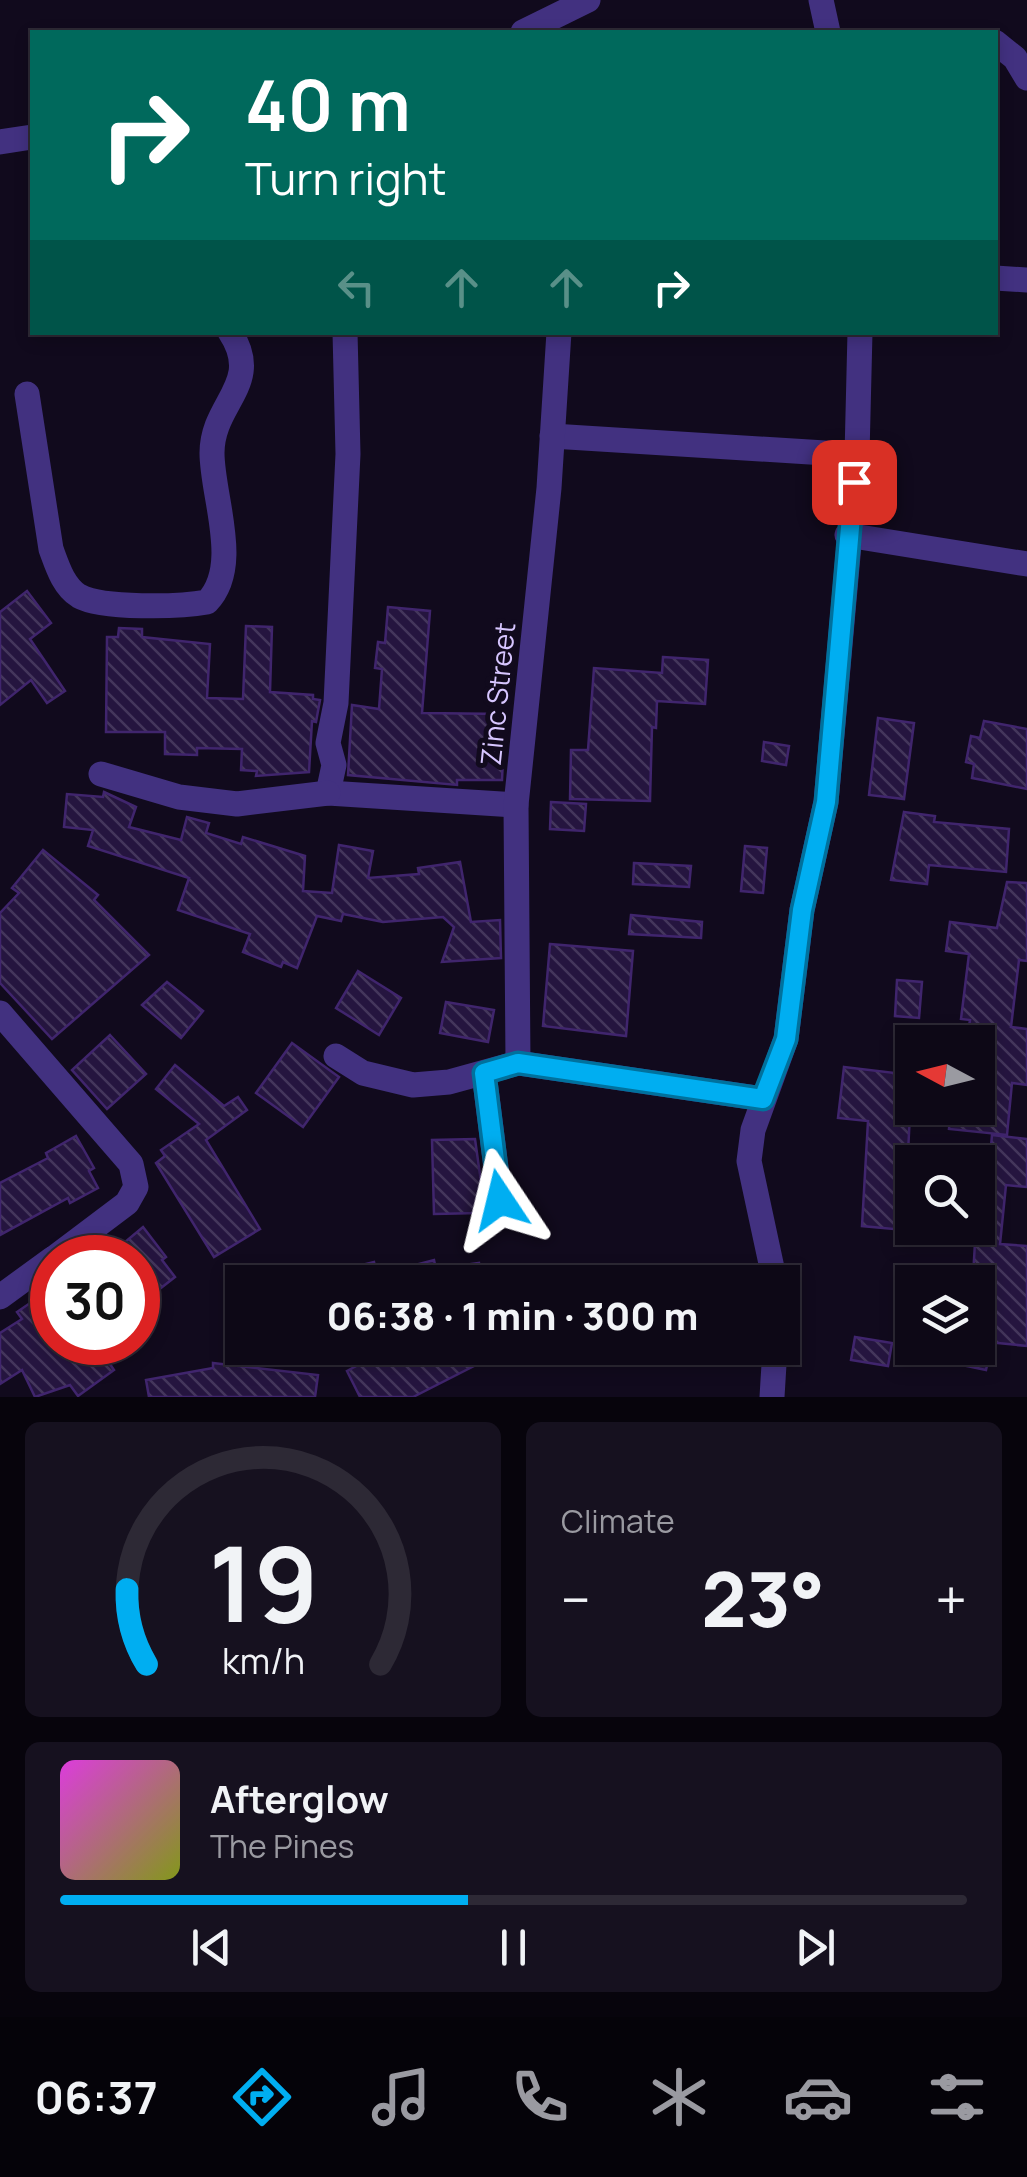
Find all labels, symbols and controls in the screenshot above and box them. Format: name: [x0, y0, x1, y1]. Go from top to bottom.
text: 40 m: [245, 56, 411, 152]
icon: right: [80, 70, 210, 200]
text: Turn right: [245, 147, 446, 209]
icon: left: [329, 260, 384, 315]
icon: ahead: [434, 260, 489, 315]
icon: ahead: [539, 260, 594, 315]
icon: right: [644, 260, 699, 315]
pin: [812, 440, 897, 525]
icon: arrive: [827, 455, 882, 510]
street label: Zinc Street: [471, 620, 523, 767]
north arrow: [895, 1025, 995, 1125]
map controls: [895, 1025, 995, 1365]
button: search: [895, 1145, 995, 1245]
position arrow: [448, 1148, 552, 1252]
speed limit sign: 30: [30, 1235, 160, 1365]
button: layers: [895, 1265, 995, 1365]
text: 06:38 · 1 min · 300 m: [327, 1289, 698, 1341]
text: Climate: [561, 1499, 675, 1543]
text: 19: [208, 1511, 318, 1653]
text: 23°: [701, 1547, 825, 1650]
text: −: [561, 1561, 591, 1637]
text: +: [935, 1561, 967, 1637]
text: km/h: [221, 1636, 305, 1685]
text: Afterglow: [210, 1772, 389, 1824]
text: The Pines: [210, 1824, 354, 1868]
icon: previous: [184, 1920, 239, 1975]
icon: pause: [486, 1920, 541, 1975]
icon: next: [788, 1920, 843, 1975]
icon: directions: [227, 2062, 297, 2132]
icon: music: [366, 2062, 436, 2132]
icon: phone: [505, 2062, 575, 2132]
icon: climate: [644, 2062, 714, 2132]
icon: car: [783, 2062, 853, 2132]
icon: filters: [922, 2062, 992, 2132]
text: 06:37: [35, 2066, 158, 2128]

